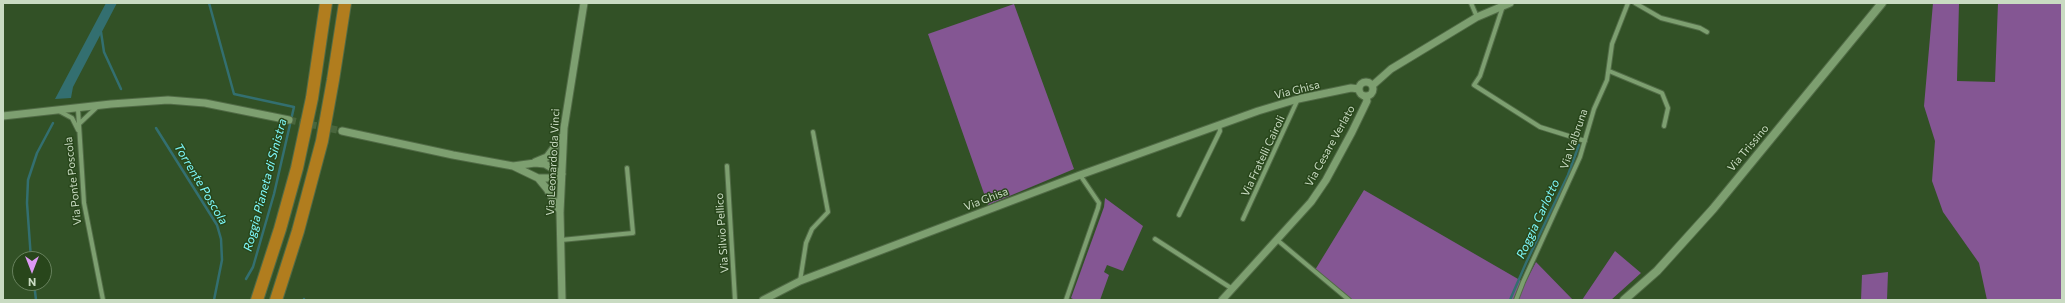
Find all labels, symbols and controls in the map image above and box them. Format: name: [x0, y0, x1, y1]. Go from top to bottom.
street label: Via Ghisa: [1273, 78, 1321, 102]
street label: Via Cesare Verlato: [1302, 103, 1358, 189]
street label: Via Valbruna: [1558, 107, 1590, 171]
street label: Via Leonardo da Vinci: [544, 108, 562, 216]
street label: Via Fratelli Cairoli: [1238, 113, 1288, 199]
water label: Roggia Pianeta di Sinistra: [240, 117, 290, 253]
street label: Via Trissino: [1725, 122, 1771, 174]
street label: Via Ponte Poscola: [62, 136, 84, 226]
water label: Torrente Poscola: [171, 141, 231, 227]
water label: Roggia Carlotto: [1513, 177, 1563, 261]
street label: Via Ghisa: [962, 185, 1010, 213]
street label: Via Silvio Pellico: [713, 192, 731, 274]
north arrow: [12, 251, 52, 291]
text: N: [28, 276, 36, 289]

